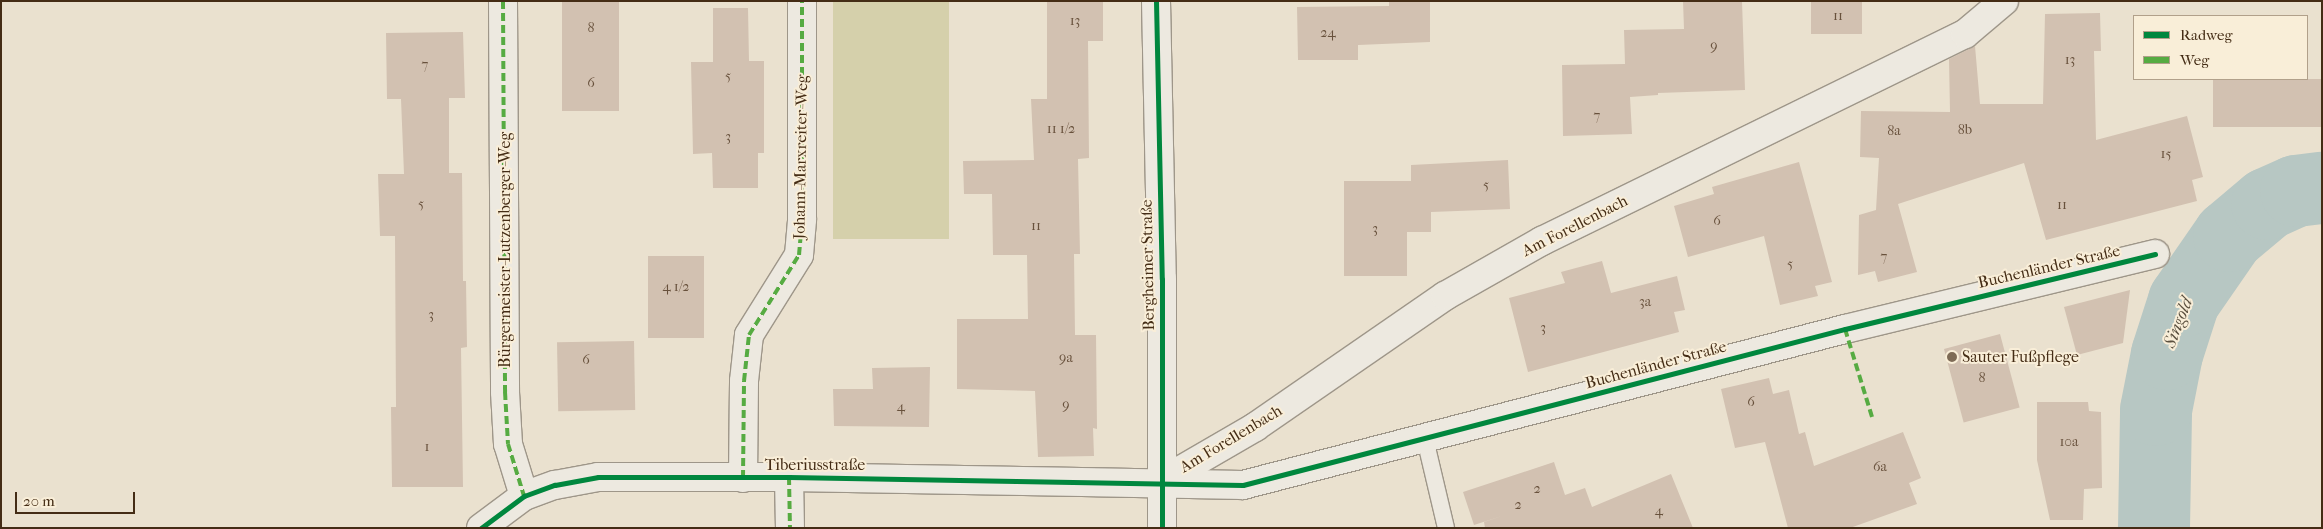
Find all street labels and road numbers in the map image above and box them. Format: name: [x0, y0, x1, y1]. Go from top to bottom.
street label: Johann-Marxreiter-Weg: [790, 74, 812, 240]
street label: Bürgermeister-Lutzenberger-Weg: [495, 132, 515, 368]
street label: Am Forellenbach: [1519, 191, 1631, 261]
street label: Bergheimer Straße: [1137, 199, 1159, 331]
street label: Buchenländer Straße: [1976, 241, 2122, 293]
street label: Buchenländer Straße: [1583, 337, 1729, 393]
street label: Am Forellenbach: [1176, 401, 1286, 477]
street label: Tiberiusstraße: [765, 455, 865, 475]

